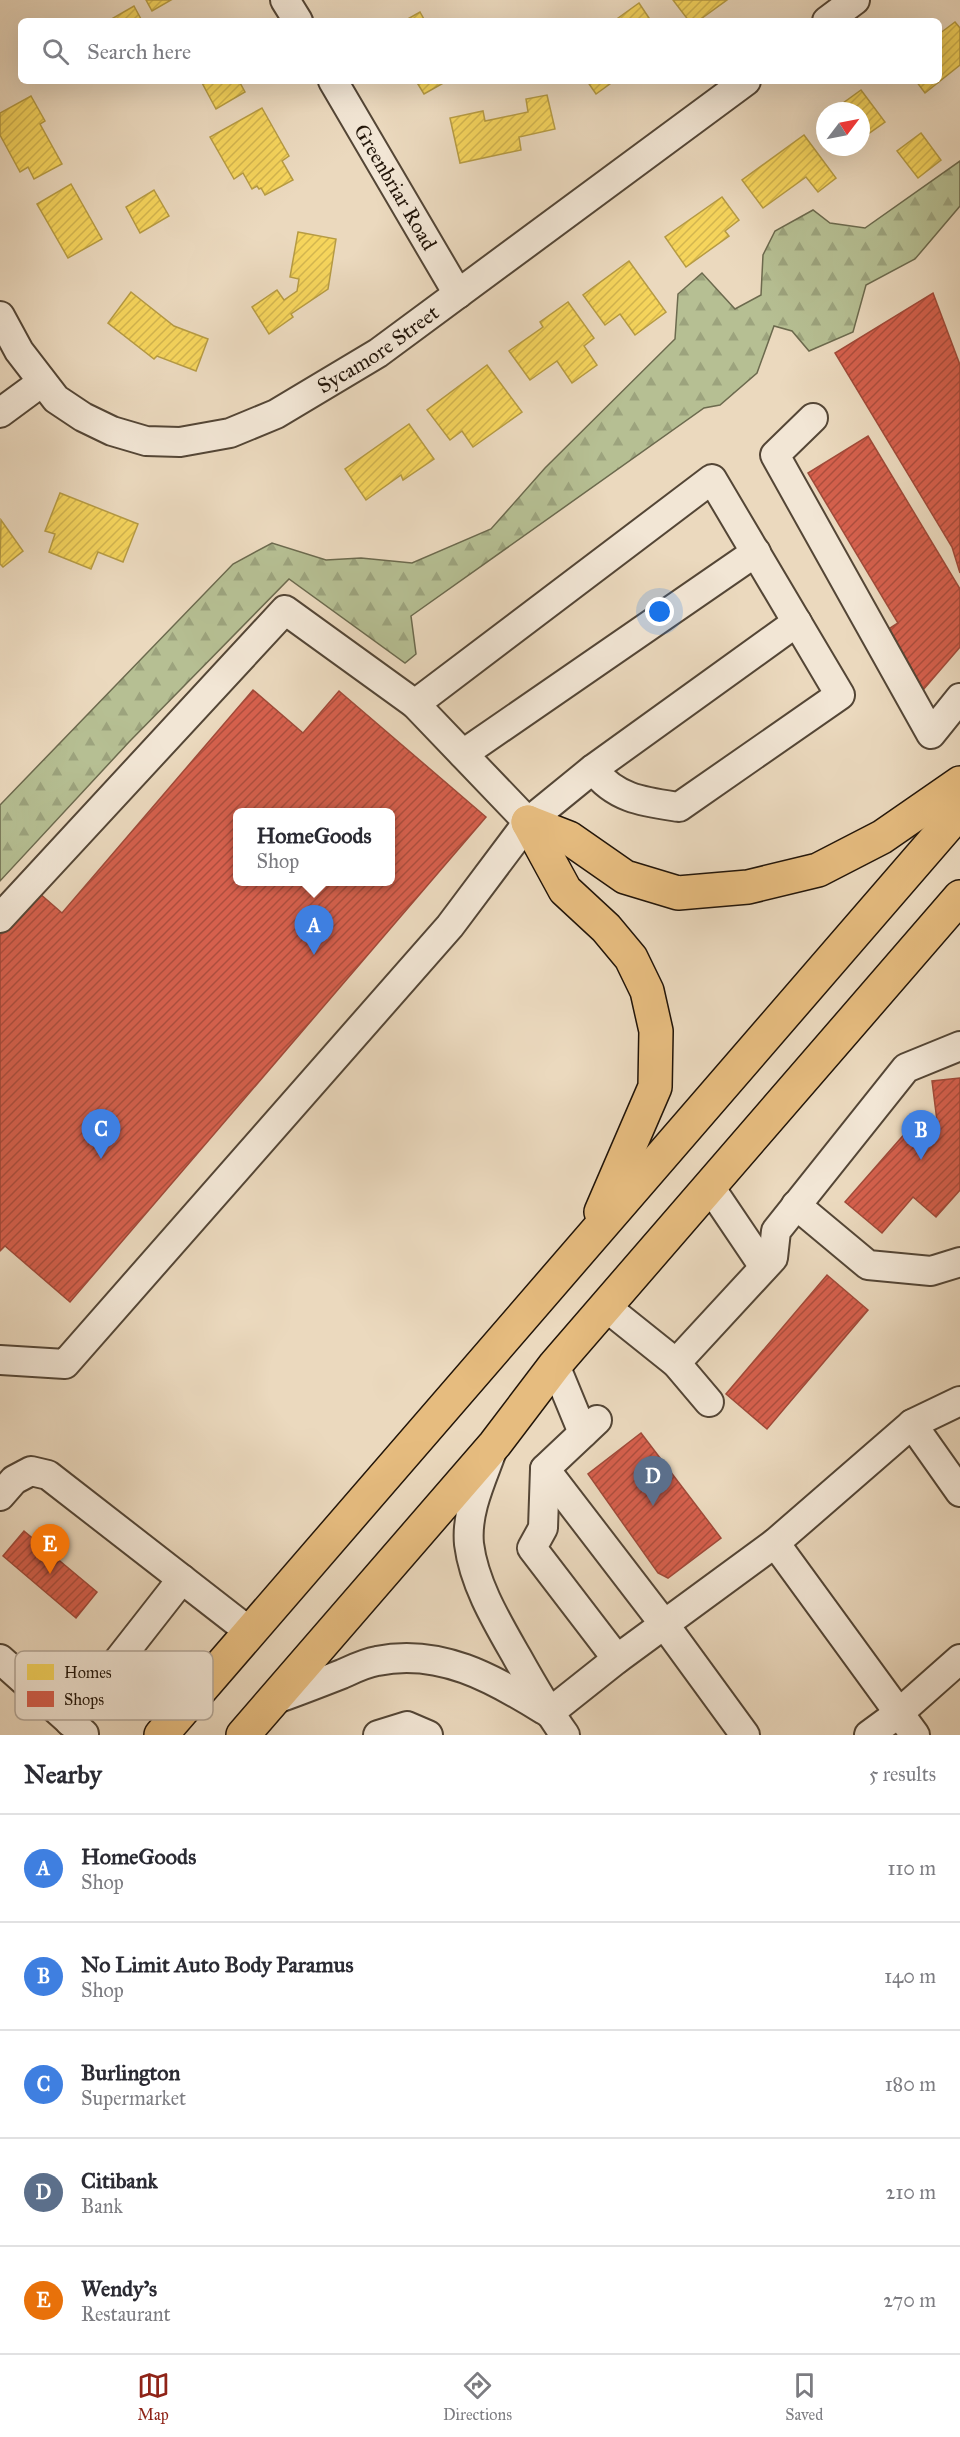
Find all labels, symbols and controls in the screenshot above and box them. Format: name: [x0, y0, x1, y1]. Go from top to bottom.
search box: [18, 18, 942, 84]
icon: search: [39, 35, 72, 68]
text: Search here: [87, 38, 191, 65]
north arrow: [816, 102, 870, 156]
street label: Greenbriar Road: [348, 119, 443, 255]
street label: Sycamore Street: [313, 299, 444, 399]
your location: [645, 597, 674, 626]
popup: [233, 808, 395, 886]
text: HomeGoods: [256, 822, 372, 849]
text: Shop: [256, 849, 299, 873]
pin: A: [294, 906, 334, 955]
pin: C: [82, 1110, 120, 1159]
pin: B: [902, 1110, 940, 1160]
pin: D: [634, 1456, 672, 1506]
pin: E: [31, 1524, 70, 1574]
legend: [15, 1651, 213, 1720]
text: Homes: [64, 1663, 112, 1682]
text: Shops: [64, 1690, 104, 1709]
text: Nearby: [24, 1758, 102, 1790]
text: 5 results: [869, 1762, 936, 1786]
text: HomeGoods: [81, 1843, 196, 1870]
text: A: [37, 1856, 50, 1880]
text: 110 m: [888, 1856, 936, 1880]
text: Shop: [81, 1870, 124, 1894]
text: No Limit Auto Body Paramus: [81, 1951, 353, 1978]
text: B: [37, 1964, 50, 1988]
text: 140 m: [884, 1964, 936, 1988]
text: Shop: [81, 1978, 124, 2002]
text: Burlington: [81, 2059, 181, 2086]
text: C: [37, 2072, 50, 2096]
text: 180 m: [885, 2072, 936, 2096]
text: Supermarket: [81, 2086, 186, 2110]
text: Citibank: [81, 2167, 158, 2194]
text: D: [36, 2180, 51, 2204]
text: 210 m: [886, 2180, 936, 2204]
text: Bank: [81, 2194, 123, 2218]
text: Wendy's: [81, 2275, 157, 2302]
text: E: [36, 2288, 51, 2312]
text: 270 m: [883, 2288, 936, 2312]
text: Restaurant: [81, 2302, 171, 2326]
tab: Map: [137, 2369, 170, 2424]
tab: Directions: [443, 2369, 512, 2424]
tab: Saved: [785, 2369, 823, 2424]

